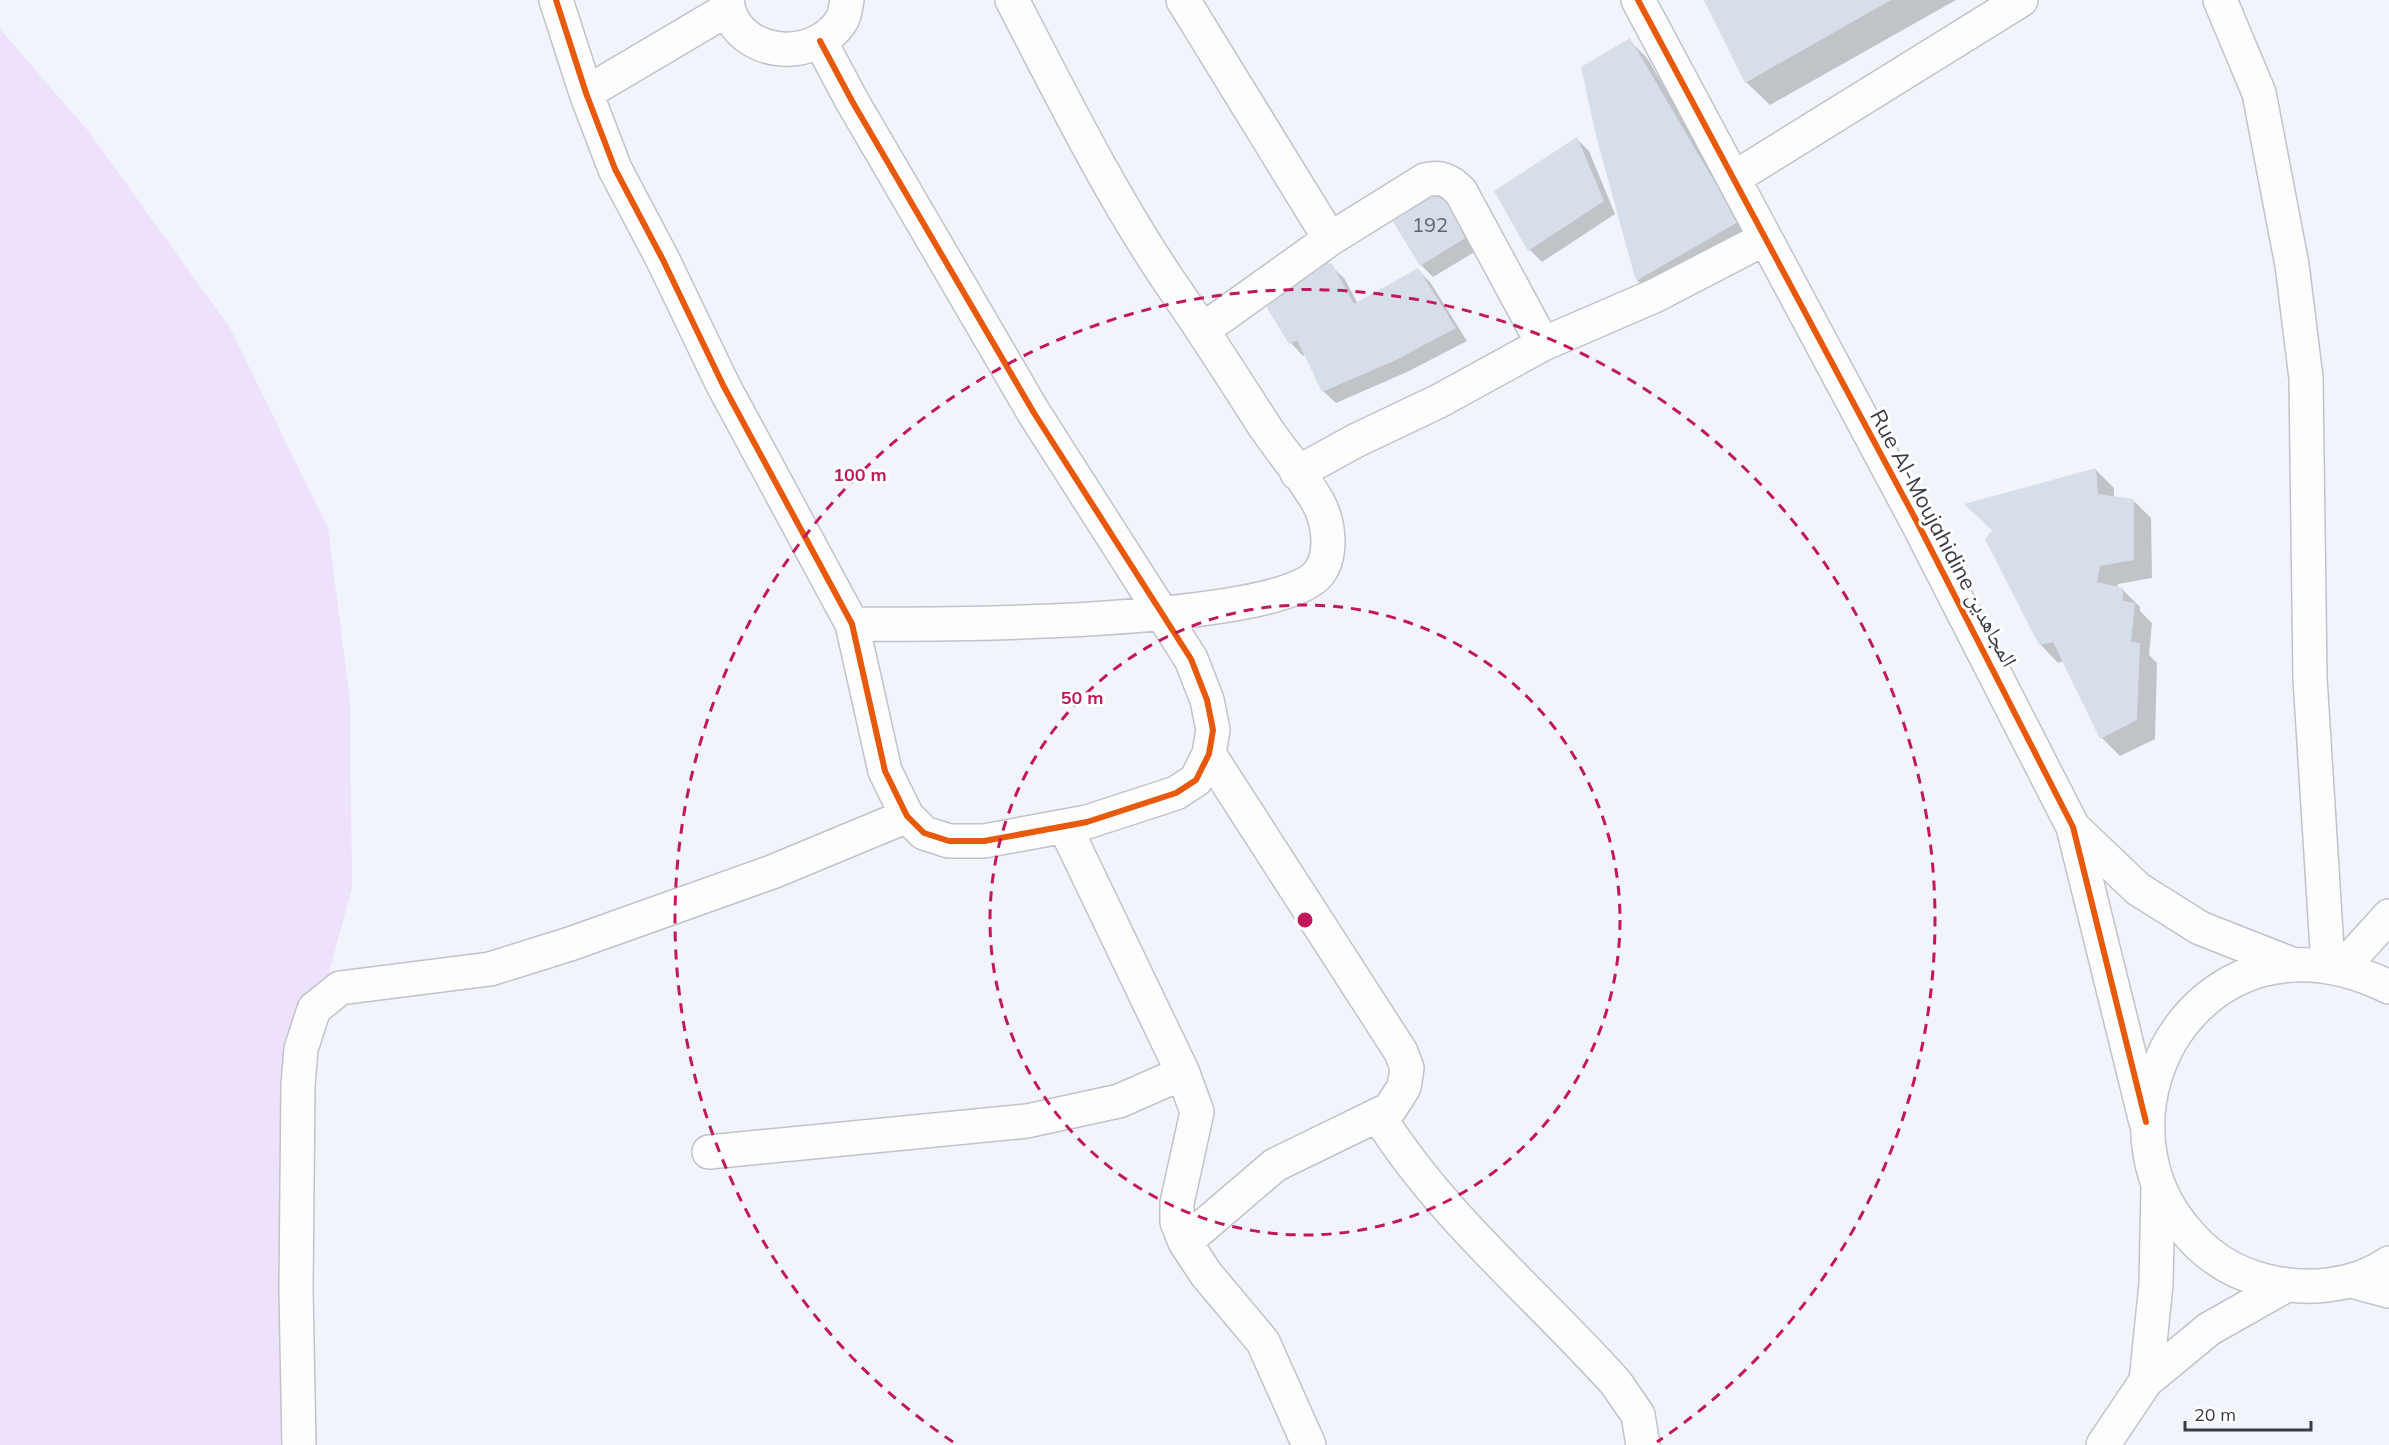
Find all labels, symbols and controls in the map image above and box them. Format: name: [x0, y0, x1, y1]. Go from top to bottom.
house number: 192: [1412, 212, 1448, 237]
street label: Rue Al-Moujahidine المجاهدين: [1864, 405, 2024, 671]
text: 100 m: [833, 463, 887, 486]
text: 50 m: [1061, 686, 1103, 709]
centre of rings: [1295, 910, 1315, 930]
scale bar: [2185, 1394, 2311, 1432]
text: 20 m: [2194, 1403, 2236, 1426]

